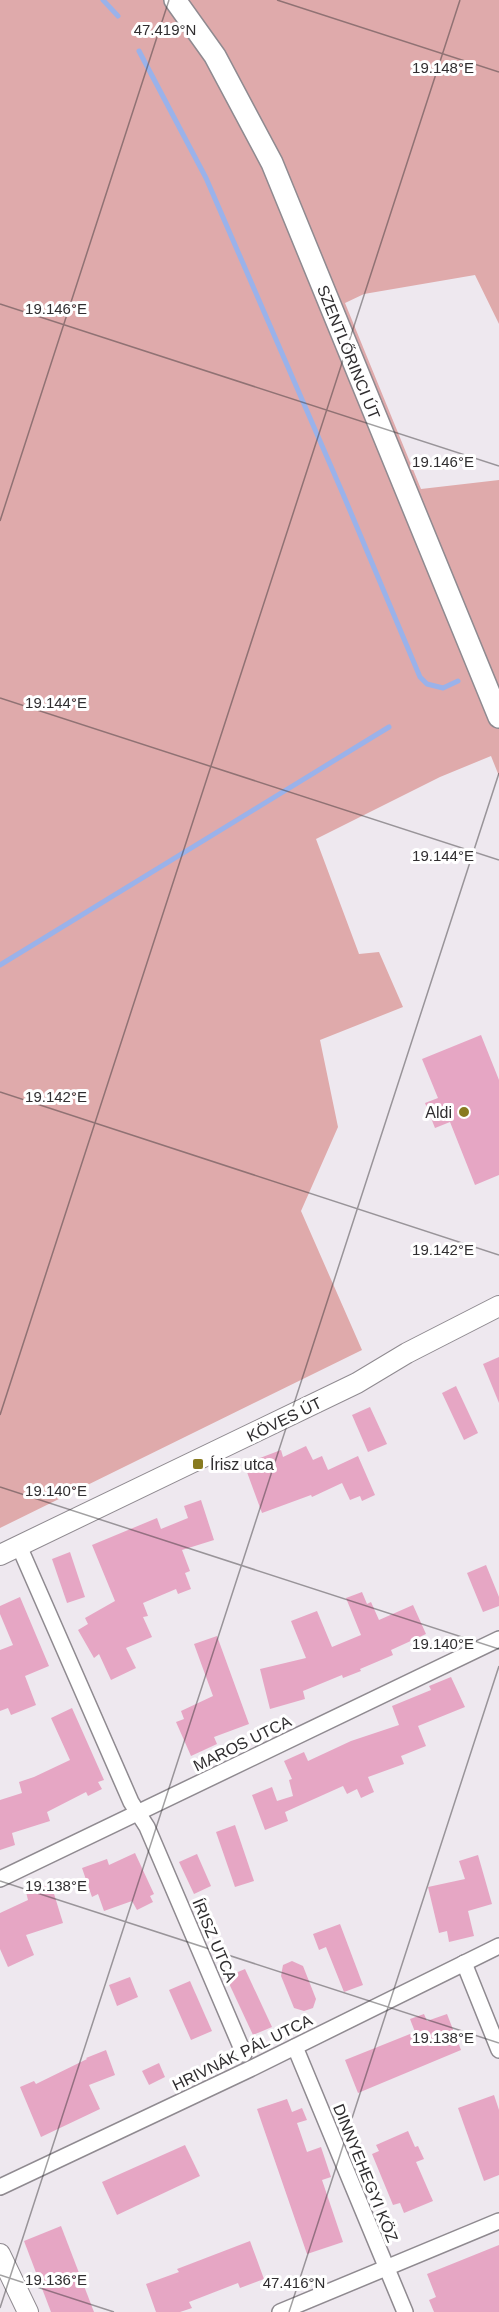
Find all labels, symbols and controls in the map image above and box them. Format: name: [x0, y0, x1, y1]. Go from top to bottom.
text: 47.419°N: [134, 21, 196, 38]
text: 19.148°E: [412, 59, 474, 76]
street label: SZENTLŐRINCI ÚT: [314, 282, 384, 422]
text: 19.146°E: [25, 300, 87, 317]
text: 19.146°E: [412, 453, 474, 470]
text: 19.144°E: [25, 694, 87, 711]
text: 19.144°E: [412, 847, 474, 864]
text: 19.142°E: [25, 1088, 87, 1105]
place label: Aldi: [425, 1104, 452, 1121]
marker: Aldi: [457, 1105, 471, 1119]
text: 19.142°E: [412, 1241, 474, 1258]
street label: KÖVES ÚT: [244, 1393, 325, 1445]
place label: Írisz utca: [210, 1455, 274, 1473]
marker: Írisz utca: [191, 1457, 205, 1471]
text: 19.140°E: [25, 1482, 87, 1499]
text: 19.140°E: [412, 1635, 474, 1652]
street label: MAROS UTCA: [191, 1712, 294, 1774]
text: 19.138°E: [25, 1877, 87, 1894]
street label: ÍRISZ UTCA: [189, 1896, 241, 1985]
street label: HRIVNÁK PÁL UTCA: [169, 2010, 315, 2094]
text: 19.138°E: [412, 2029, 474, 2046]
street label: DINNYEHEGYI KÖZ: [330, 2102, 401, 2245]
text: 19.136°E: [25, 2271, 87, 2288]
text: 47.416°N: [263, 2274, 325, 2291]

